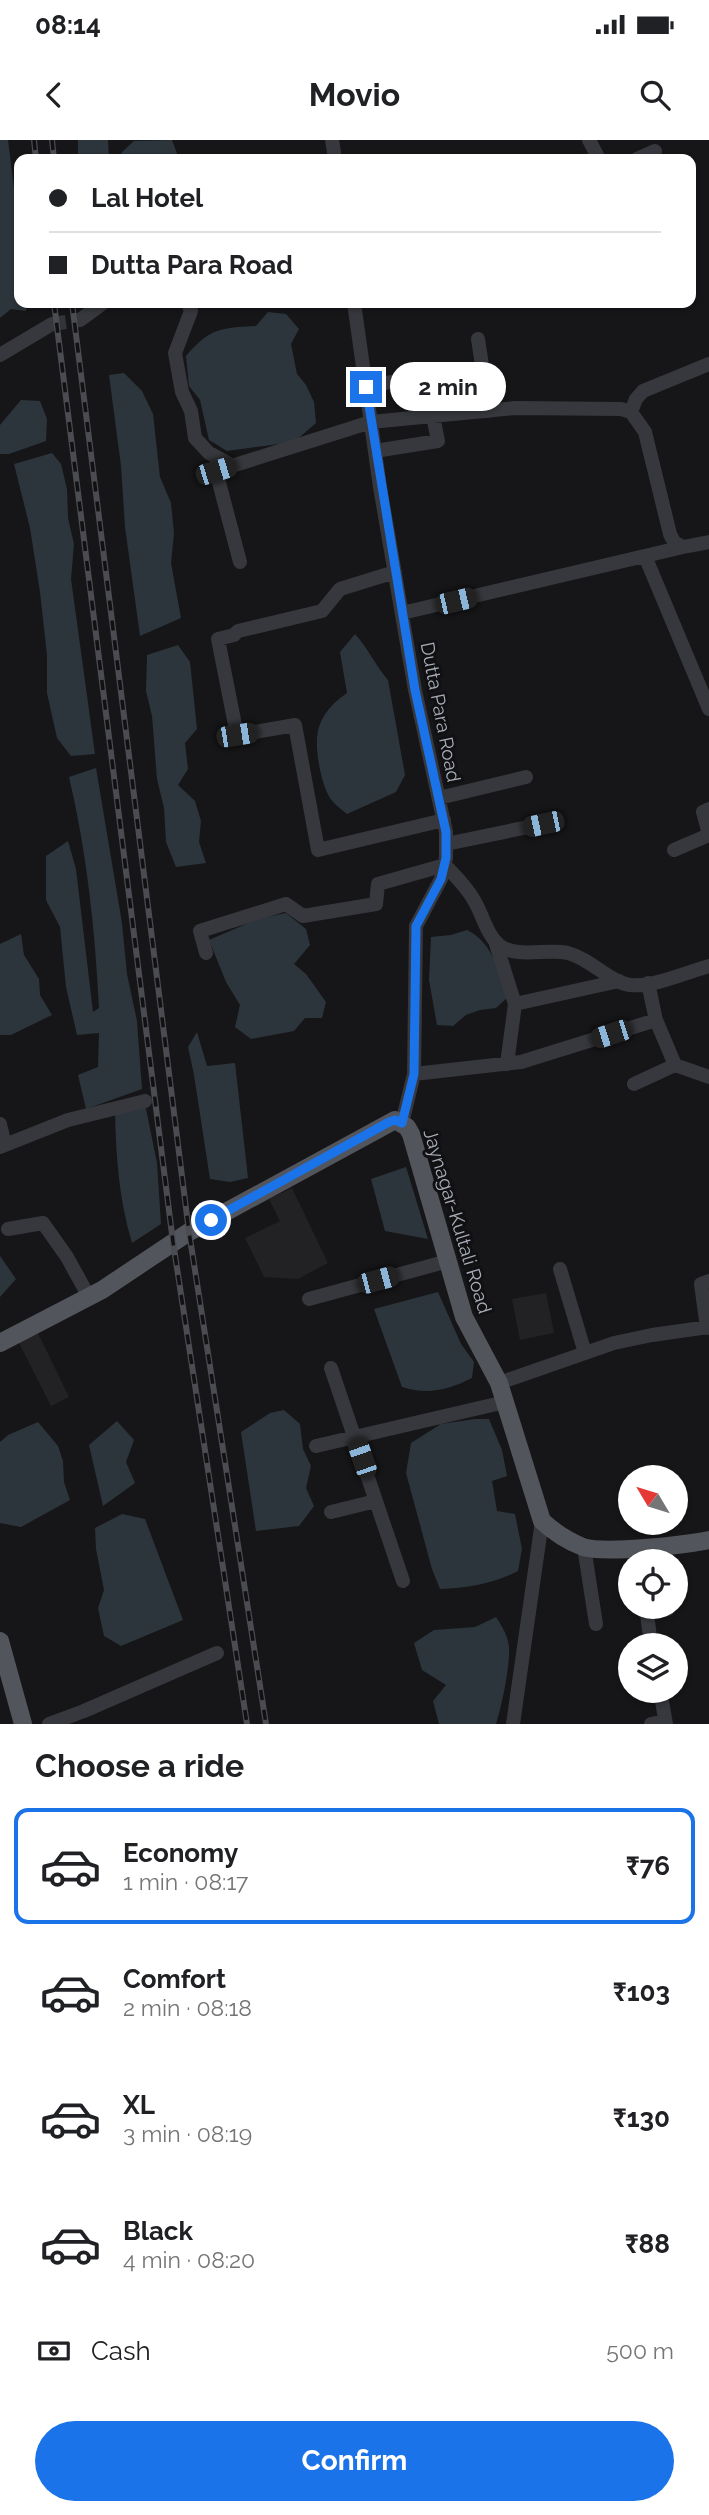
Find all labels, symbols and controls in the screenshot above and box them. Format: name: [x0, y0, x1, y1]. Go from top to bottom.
text: 08:14: [35, 10, 101, 40]
icon: back: [35, 76, 73, 114]
text: Movio: [309, 76, 400, 113]
icon: search: [636, 76, 674, 114]
text: Lal Hotel: [91, 183, 203, 213]
text: Dutta Para Road: [91, 250, 293, 280]
callout: 2 min: [390, 362, 506, 412]
route end: [350, 371, 382, 403]
text: 2 min: [418, 373, 478, 400]
car: [193, 455, 240, 487]
car: [434, 586, 479, 616]
street label: Dutta Para Road: [417, 640, 465, 784]
car: [215, 721, 260, 749]
car: [521, 809, 566, 839]
car: [588, 1018, 635, 1050]
street label: Jaynagar-Kultali Road: [419, 1126, 497, 1316]
route start: [195, 1204, 227, 1236]
car: [355, 1264, 402, 1296]
car: [346, 1435, 379, 1481]
north arrow: [618, 1465, 688, 1535]
map controls: [618, 1465, 688, 1703]
button: locate: [618, 1549, 688, 1619]
button: layers: [618, 1633, 688, 1703]
text: Choose a ride: [35, 1747, 244, 1784]
icon: car: [39, 1835, 102, 1898]
text: Economy: [123, 1838, 238, 1868]
text: ₹76: [626, 1851, 670, 1881]
text: 1 min · 08:17: [123, 1868, 248, 1895]
icon: car: [39, 1961, 102, 2024]
text: Comfort: [123, 1964, 226, 1994]
text: ₹103: [613, 1977, 670, 2007]
text: 2 min · 08:18: [123, 1994, 252, 2021]
icon: car: [39, 2087, 102, 2150]
text: XL: [123, 2090, 155, 2120]
text: ₹130: [613, 2103, 670, 2133]
text: 3 min · 08:19: [123, 2120, 252, 2147]
icon: car: [39, 2213, 102, 2276]
text: Black: [123, 2216, 193, 2246]
text: ₹88: [625, 2229, 670, 2259]
text: 4 min · 08:20: [123, 2246, 255, 2273]
icon: cash: [35, 2332, 73, 2370]
text: Cash: [91, 2336, 151, 2366]
text: 500 m: [606, 2337, 674, 2364]
button: Confirm: [35, 2421, 674, 2501]

